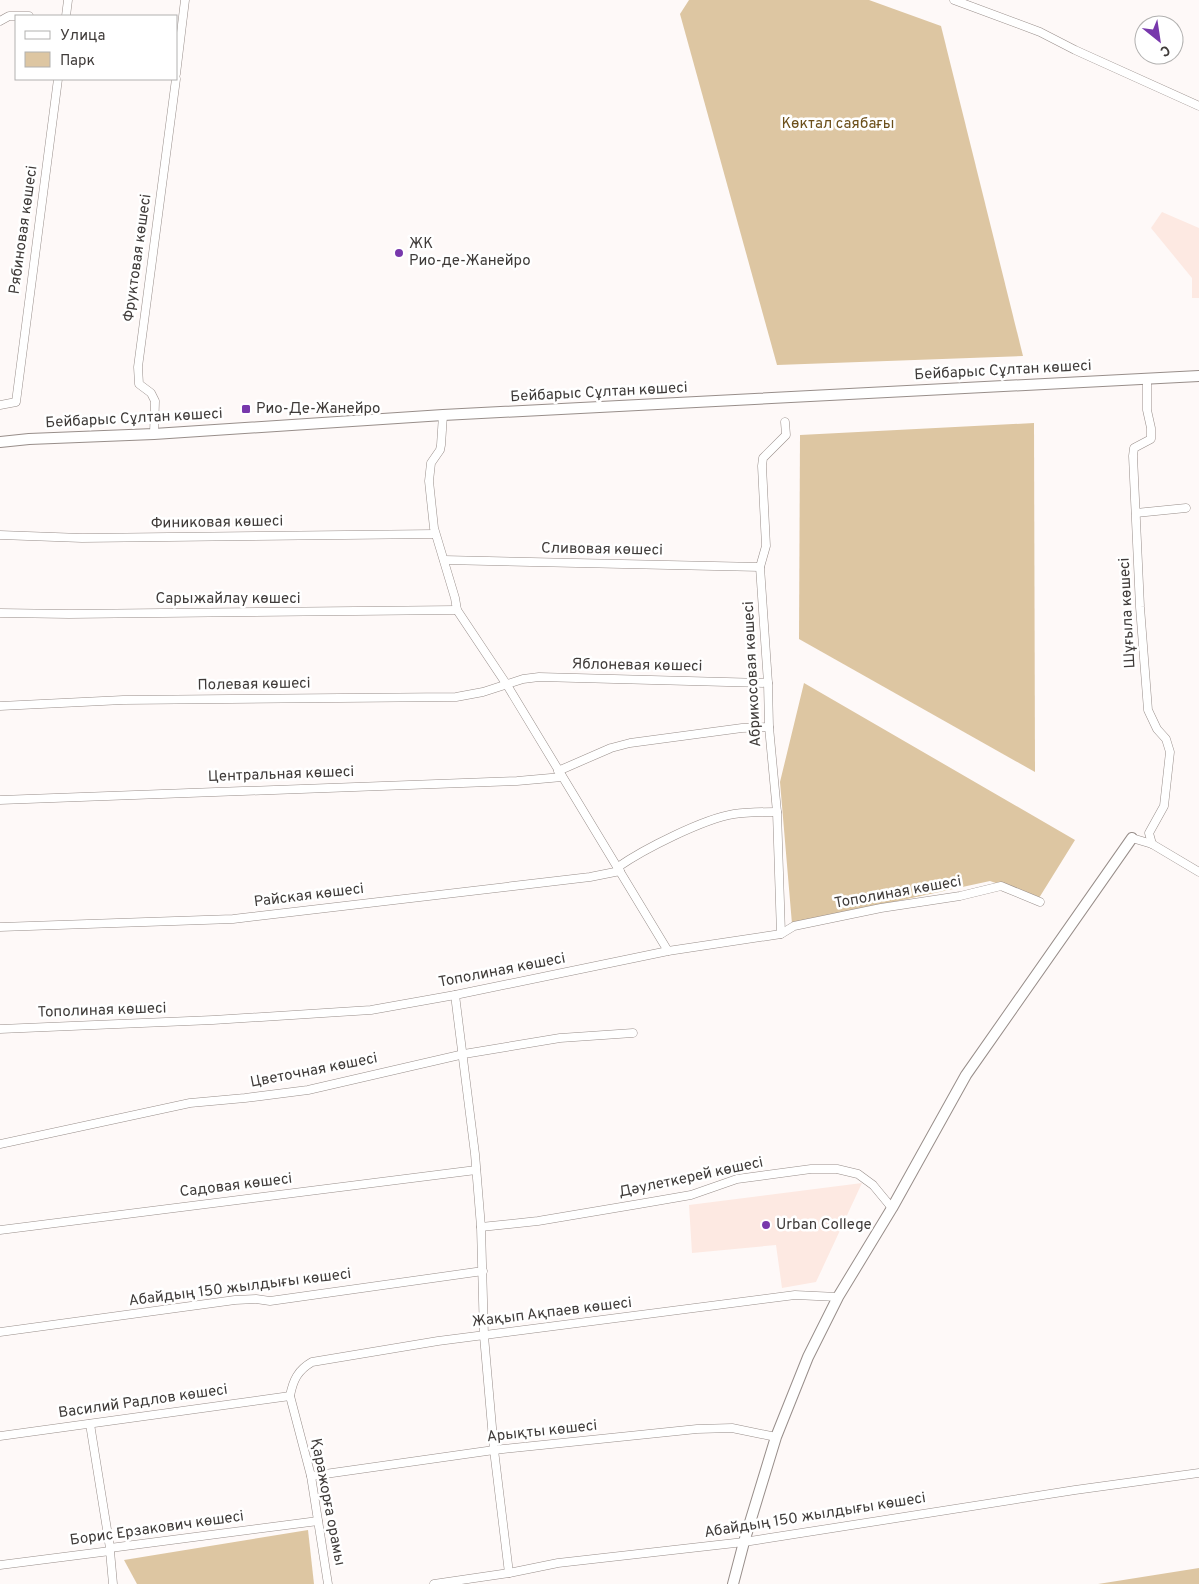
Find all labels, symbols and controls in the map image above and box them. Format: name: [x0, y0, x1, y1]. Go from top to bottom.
legend: [15, 15, 178, 80]
north arrow: [1134, 15, 1184, 65]
text: Улица: [60, 27, 105, 46]
text: С: [1157, 40, 1173, 60]
text: Парк: [60, 52, 95, 71]
park label: Көктал саябағы: [782, 115, 894, 134]
street label: Рябиновая көшесі: [6, 164, 42, 296]
street label: Фруктовая көшесі: [120, 193, 156, 323]
place label: ЖК Рио-де-Жанейро: [409, 235, 531, 271]
marker: ЖК Рио-де-Жанейро: [393, 247, 405, 259]
street label: Бейбарыс Сұлтан көшесі: [914, 357, 1092, 385]
street label: Бейбарыс Сұлтан көшесі: [510, 379, 688, 407]
place label: Рио-Де-Жанейро: [256, 400, 380, 419]
marker: Рио-Де-Жанейро: [240, 403, 252, 415]
street label: Бейбарыс Сұлтан көшесі: [45, 405, 223, 433]
street label: Финиковая көшесі: [151, 512, 283, 534]
street label: Сливовая көшесі: [541, 539, 663, 561]
street label: Шұғыла көшесі: [1116, 557, 1140, 669]
street label: Сарыжайлау көшесі: [156, 590, 300, 609]
street label: Абрикосовая көшесі: [740, 601, 766, 747]
street label: Яблоневая көшесі: [571, 655, 703, 677]
street label: Полевая көшесі: [197, 675, 311, 695]
street label: Центральная көшесі: [208, 763, 354, 787]
street label: Тополиная көшесі: [833, 872, 963, 914]
street label: Райская көшесі: [253, 880, 365, 912]
street label: Тополиная көшесі: [437, 949, 567, 993]
street label: Тополиная көшесі: [37, 999, 167, 1023]
street label: Цветочная көшесі: [249, 1049, 379, 1093]
street label: Дәулеткерей көшесі: [617, 1153, 765, 1203]
street label: Садовая көшесі: [179, 1170, 293, 1202]
place label: Urban College: [776, 1216, 872, 1235]
marker: Urban College: [760, 1219, 772, 1231]
street label: Абайдың 150 жылдығы көшесі: [128, 1265, 352, 1311]
street label: Жақып Ақпаев көшесі: [471, 1294, 633, 1332]
street label: Василий Радлов көшесі: [57, 1381, 229, 1423]
street label: Арықты көшесі: [486, 1417, 598, 1447]
street label: Қаражорға орамы: [305, 1437, 349, 1567]
street label: Абайдың 150 жылдығы көшесі: [703, 1489, 927, 1543]
street label: Борис Ерзакович көшесі: [69, 1507, 245, 1551]

